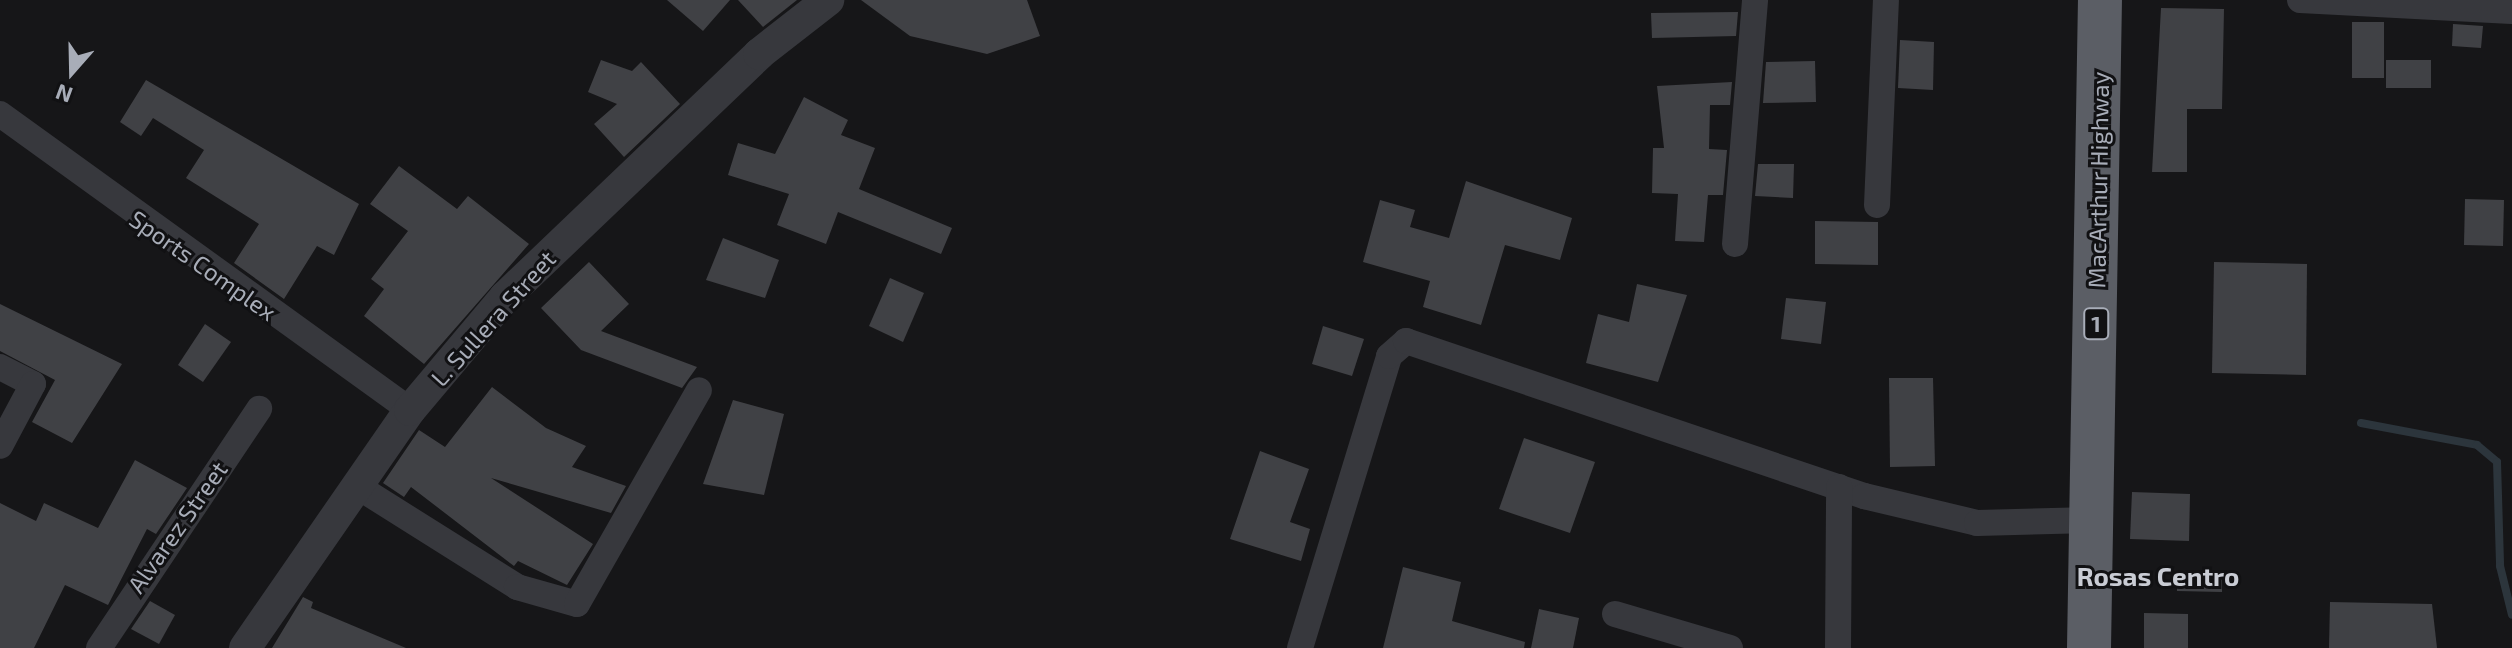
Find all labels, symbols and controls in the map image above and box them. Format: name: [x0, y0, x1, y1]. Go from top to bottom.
north arrow: [32, 32, 112, 112]
street label: MacArthur Highway: [2082, 71, 2114, 289]
text: N: [52, 80, 76, 109]
street label: Sports Complex: [124, 204, 282, 326]
street label: L. Sullera Street: [425, 244, 561, 392]
road number: 1: [2082, 306, 2110, 342]
street label: Alvarez Street: [121, 456, 233, 598]
district label: Rosas Centro: [2077, 560, 2239, 592]

